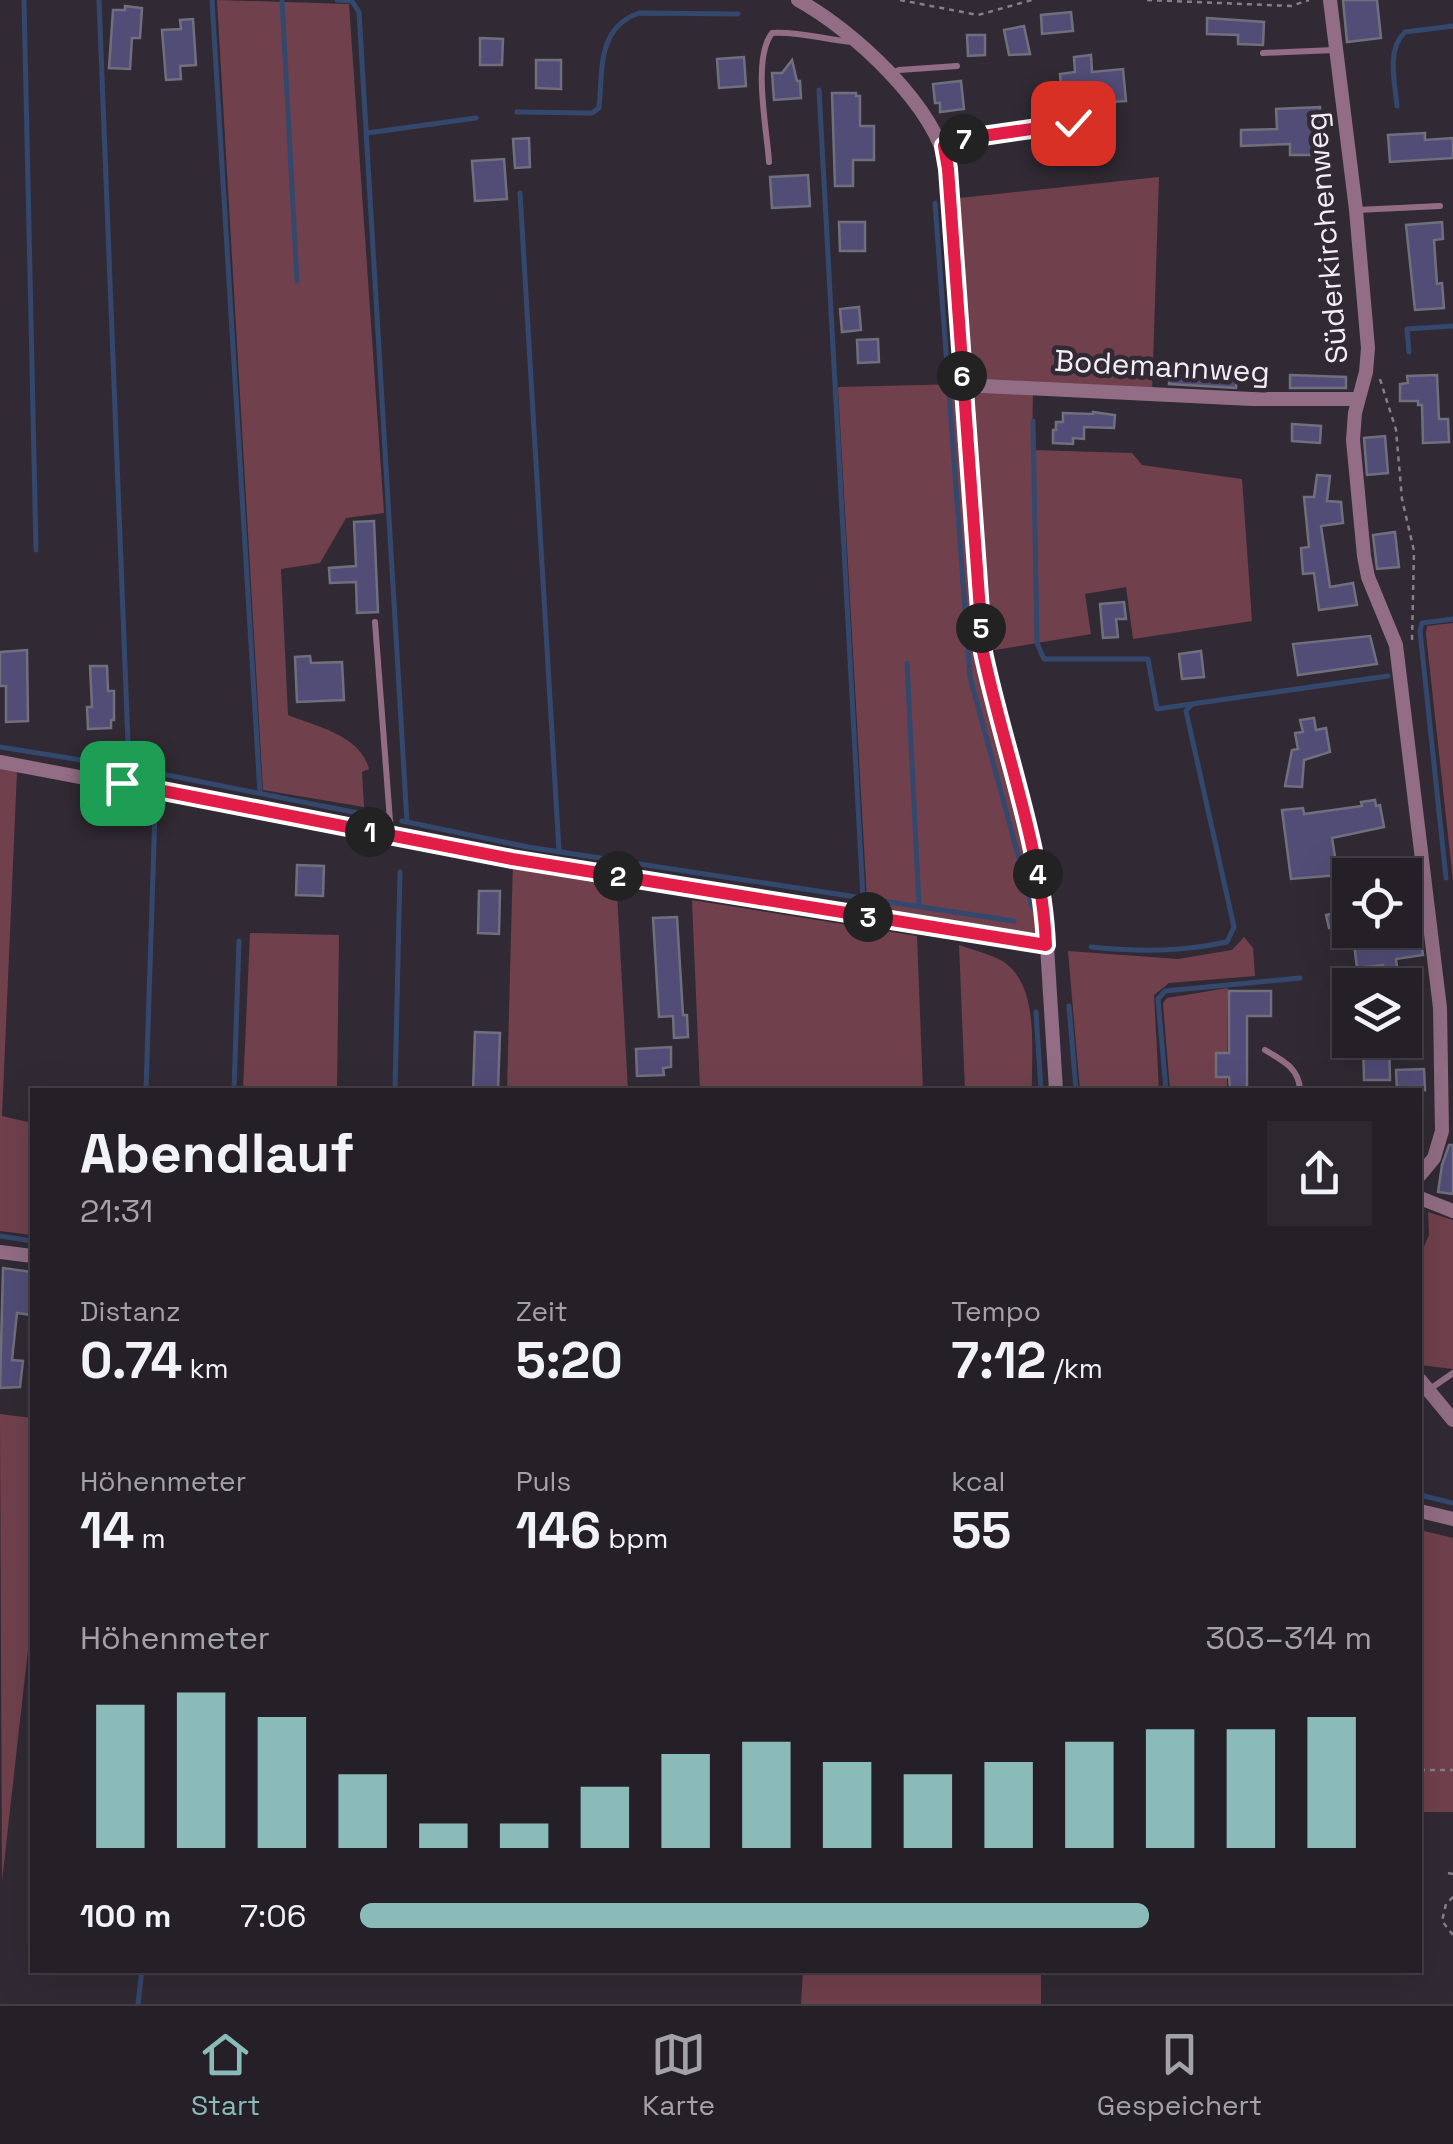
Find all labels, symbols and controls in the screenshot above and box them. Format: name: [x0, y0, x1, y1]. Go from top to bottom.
pin: [1031, 81, 1116, 166]
icon: check: [1046, 96, 1101, 151]
street label: Süderkirchenweg: [1296, 111, 1356, 365]
pin: 7: [939, 114, 989, 164]
text: 7: [956, 121, 972, 157]
street label: Bodemannweg: [1053, 341, 1271, 391]
pin: 6: [937, 351, 987, 401]
text: 6: [953, 358, 971, 394]
pin: 5: [956, 603, 1006, 653]
text: 5: [973, 610, 989, 646]
pin: [80, 741, 165, 826]
icon: arrive: [95, 756, 150, 811]
pin: 1: [345, 807, 395, 857]
text: 1: [364, 814, 376, 850]
pin: 4: [1013, 849, 1063, 899]
pin: 2: [593, 851, 643, 901]
text: 4: [1029, 856, 1047, 892]
text: 2: [610, 858, 626, 894]
map controls: [1332, 858, 1422, 1058]
button: locate: [1332, 858, 1422, 948]
pin: 3: [843, 892, 893, 942]
text: 3: [859, 899, 877, 935]
button: layers: [1332, 968, 1422, 1058]
text: Abendlauf: [80, 1118, 354, 1188]
button: share: [1267, 1121, 1372, 1226]
text: 21:31: [80, 1191, 153, 1231]
text: Distanz: [80, 1293, 181, 1329]
text: Zeit: [516, 1293, 568, 1329]
text: Tempo: [951, 1293, 1041, 1329]
text: 0.74: [80, 1329, 182, 1393]
text: 5:20: [516, 1329, 623, 1393]
text: 7:12: [951, 1329, 1046, 1393]
text: km: [182, 1350, 229, 1386]
text: /km: [1046, 1350, 1103, 1386]
text: Höhenmeter: [80, 1463, 246, 1499]
text: Puls: [516, 1463, 571, 1499]
text: kcal: [951, 1463, 1005, 1499]
text: 14: [80, 1499, 134, 1563]
text: 146: [516, 1499, 601, 1563]
text: 55: [951, 1499, 1011, 1563]
text: m: [134, 1520, 166, 1556]
text: bpm: [601, 1520, 668, 1556]
text: Höhenmeter: [80, 1618, 270, 1658]
text: 303–314 m: [1205, 1618, 1372, 1658]
text: 100 m: [80, 1896, 171, 1936]
text: 7:06: [240, 1896, 306, 1936]
tab: Start: [191, 2027, 260, 2123]
tab: Karte: [642, 2027, 715, 2123]
tab: Gespeichert: [1097, 2027, 1262, 2123]

